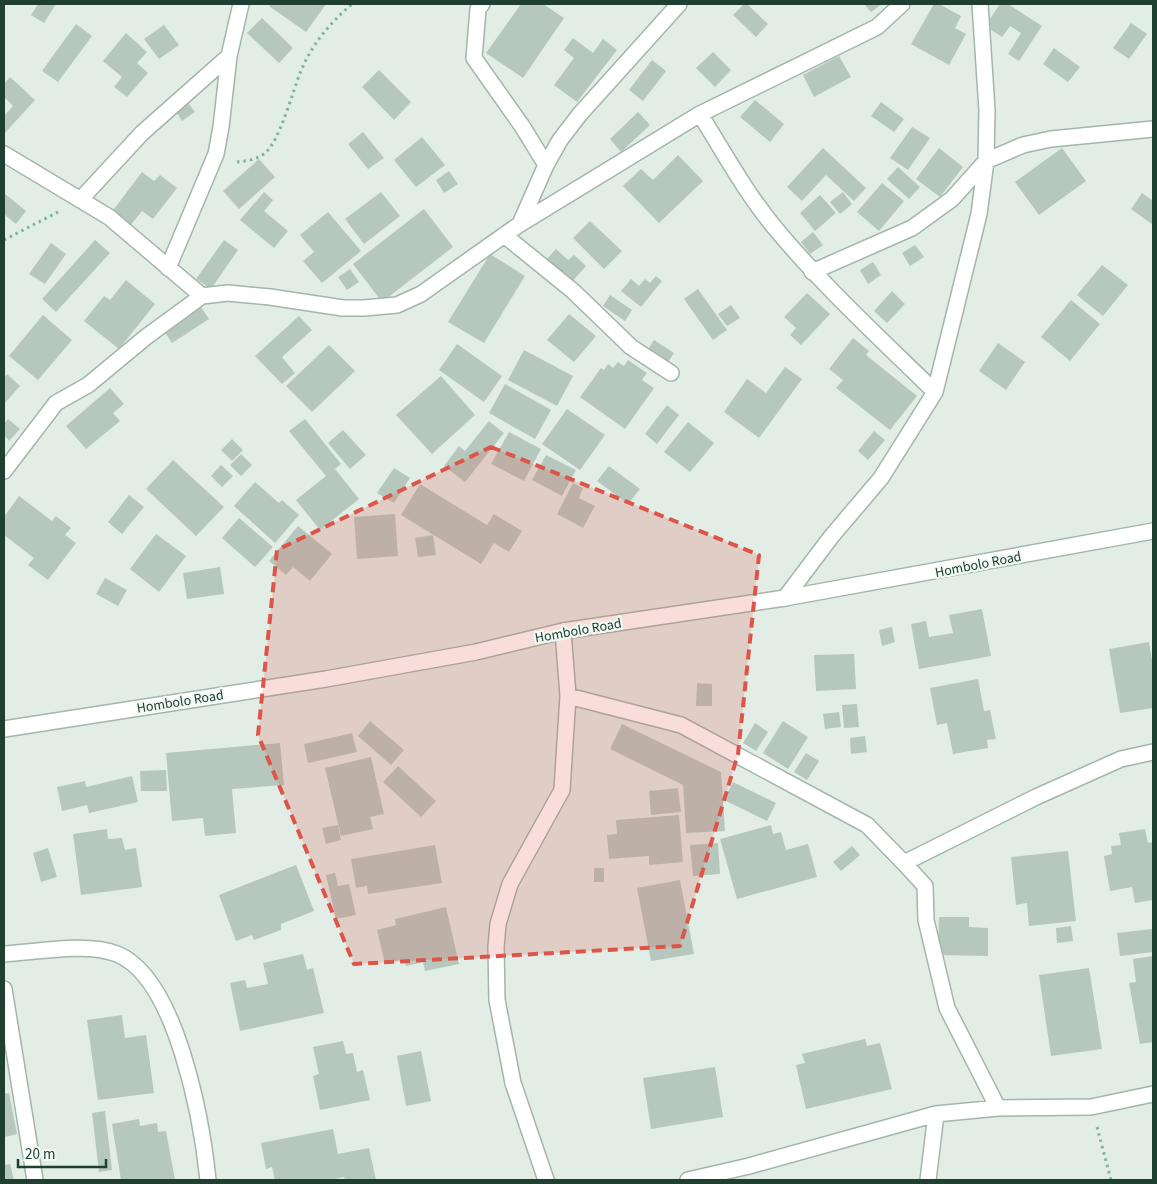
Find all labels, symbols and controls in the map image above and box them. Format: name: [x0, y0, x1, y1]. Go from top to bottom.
street label: Hombolo Road: [933, 547, 1023, 583]
street label: Hombolo Road: [533, 614, 623, 648]
street label: Hombolo Road: [135, 685, 225, 719]
scale bar: [18, 1136, 105, 1168]
text: 20 m: [25, 1144, 55, 1165]

